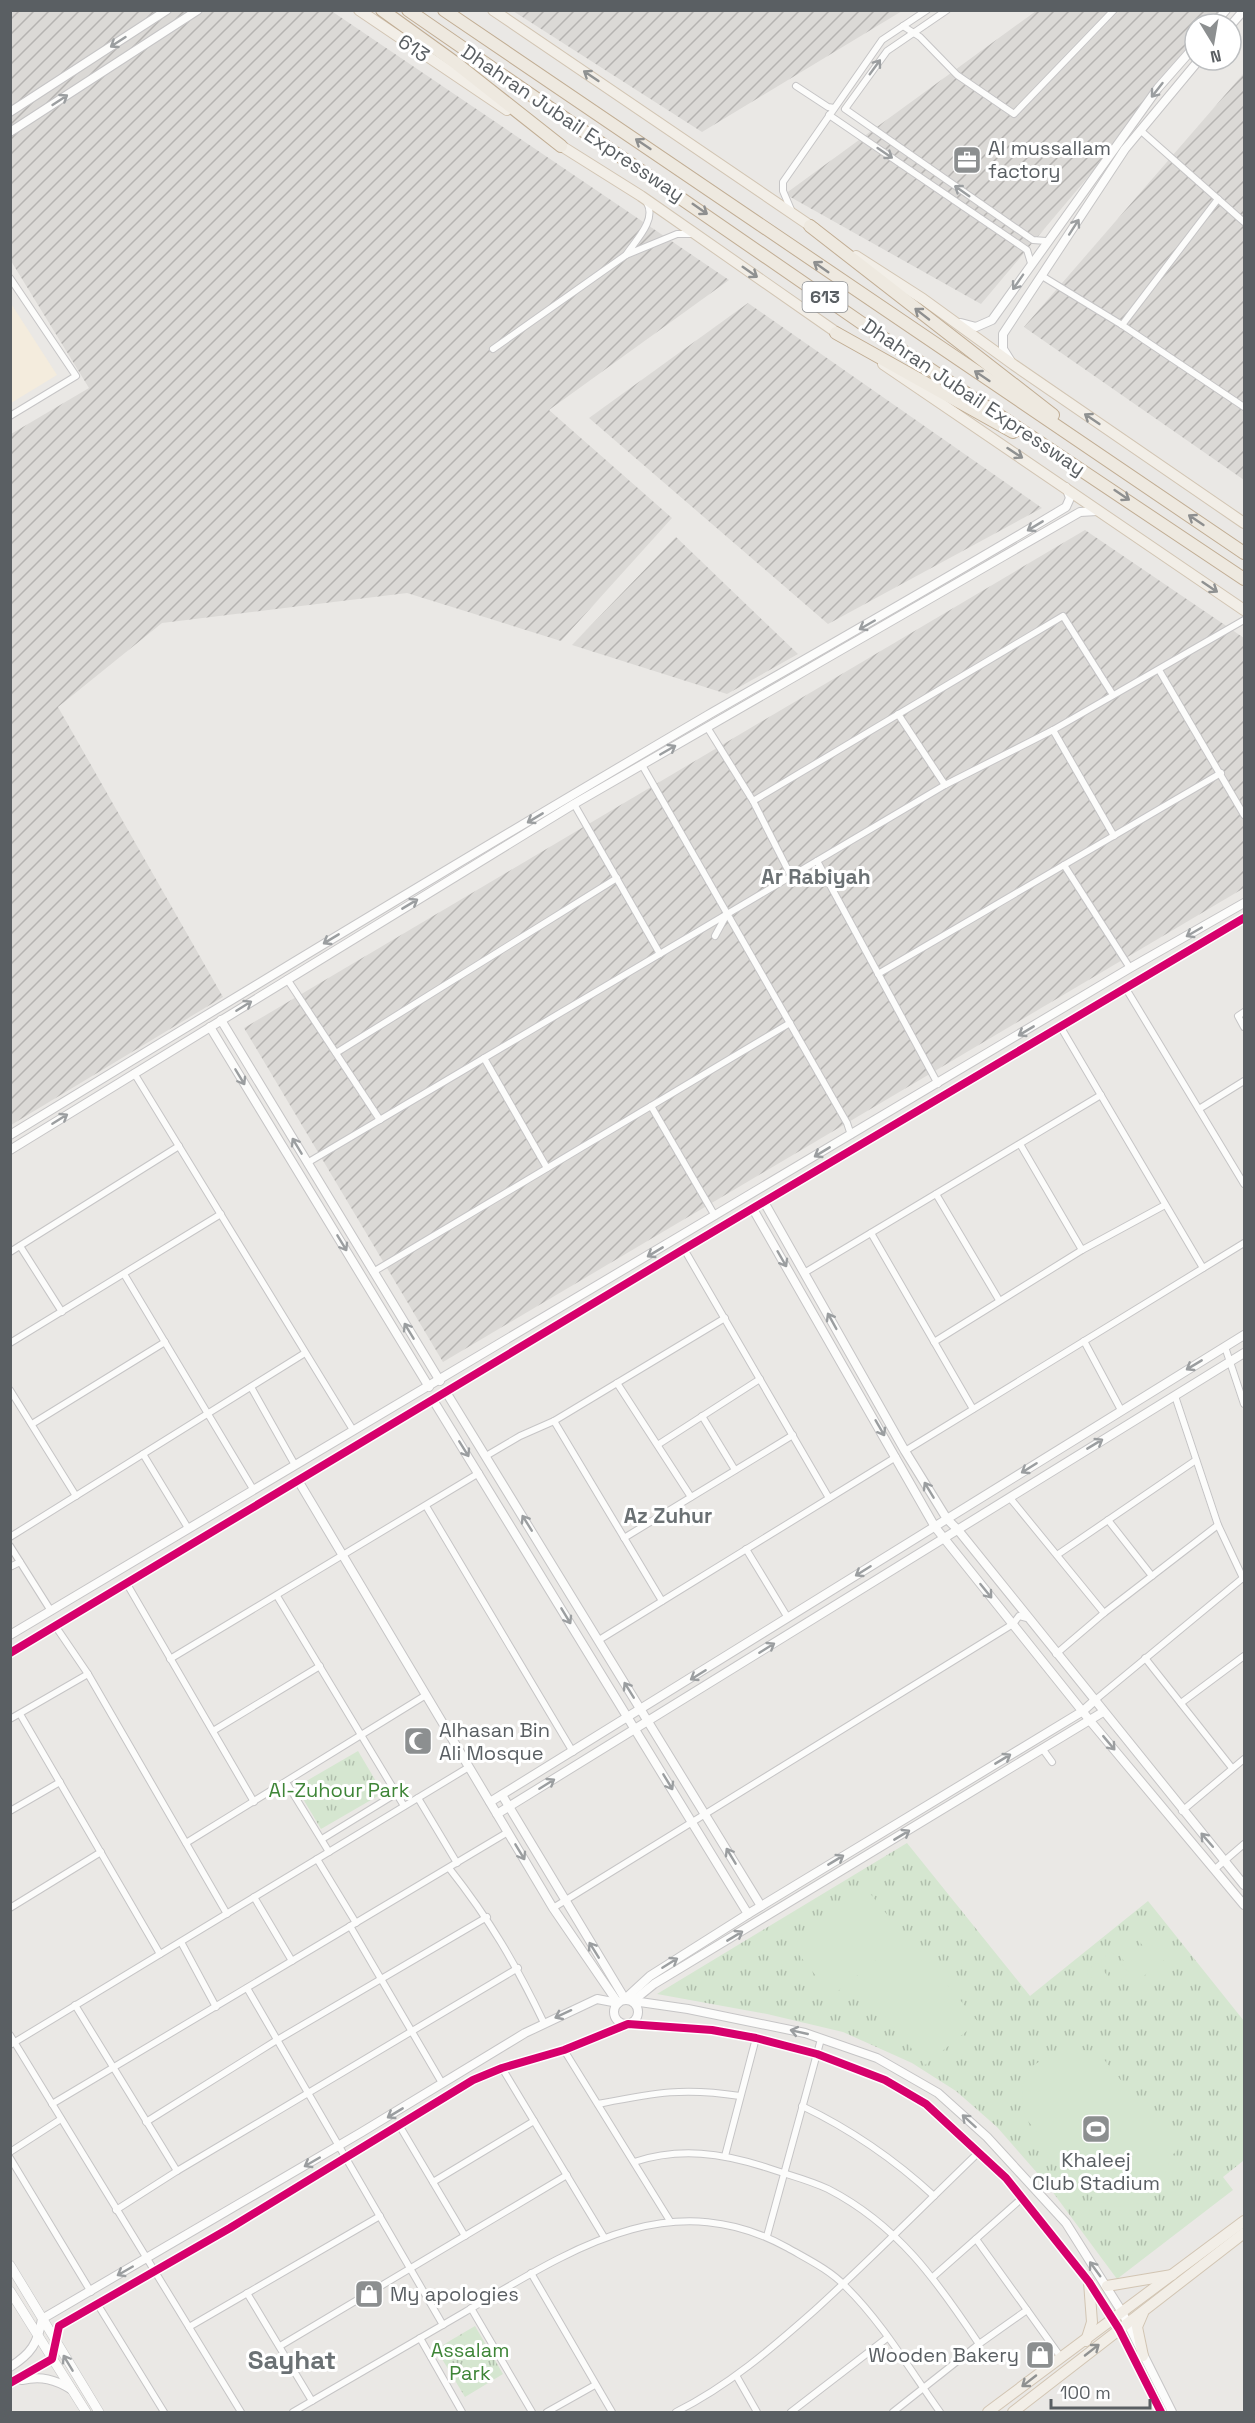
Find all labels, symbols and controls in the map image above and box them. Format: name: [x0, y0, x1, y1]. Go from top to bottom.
north arrow: [1183, 12, 1243, 72]
street label: 613: [393, 28, 435, 68]
one-way arrow: [110, 37, 127, 49]
street label: Dhahran Jubail Expressway: [456, 39, 690, 207]
text: N: [1208, 45, 1223, 68]
one-way arrow: [869, 59, 882, 75]
one-way arrow: [583, 70, 600, 82]
one-way arrow: [1151, 82, 1163, 98]
one-way arrow: [51, 94, 68, 106]
place label: Al mussallam factory: [988, 135, 1111, 184]
one-way arrow: [635, 138, 652, 150]
office icon: Al mussallam factory: [951, 144, 983, 176]
one-way arrow: [876, 147, 893, 159]
one-way arrow: [954, 185, 970, 197]
one-way arrow: [691, 203, 707, 215]
one-way arrow: [1068, 219, 1080, 235]
one-way arrow: [813, 261, 829, 273]
one-way arrow: [741, 266, 758, 278]
one-way arrow: [1012, 274, 1024, 290]
road number: 613: [802, 282, 848, 312]
one-way arrow: [914, 308, 930, 321]
street label: Dhahran Jubail Expressway: [857, 313, 1091, 481]
one-way arrow: [974, 370, 991, 382]
one-way arrow: [1085, 413, 1101, 425]
one-way arrow: [1006, 447, 1022, 459]
one-way arrow: [1113, 489, 1130, 502]
one-way arrow: [1189, 514, 1205, 526]
one-way arrow: [1027, 520, 1044, 532]
one-way arrow: [1202, 581, 1218, 593]
one-way arrow: [859, 619, 876, 631]
one-way arrow: [659, 744, 676, 756]
one-way arrow: [527, 812, 544, 824]
district label: Ar Rabiyah: [761, 863, 871, 890]
one-way arrow: [402, 898, 419, 910]
one-way arrow: [1186, 926, 1203, 938]
one-way arrow: [323, 934, 340, 946]
one-way arrow: [235, 999, 252, 1011]
one-way arrow: [1018, 1025, 1035, 1037]
one-way arrow: [235, 1068, 247, 1085]
one-way arrow: [51, 1113, 68, 1125]
one-way arrow: [291, 1138, 303, 1155]
one-way arrow: [814, 1146, 831, 1158]
one-way arrow: [336, 1234, 348, 1251]
one-way arrow: [647, 1246, 664, 1258]
one-way arrow: [776, 1250, 788, 1267]
one-way arrow: [825, 1313, 837, 1330]
one-way arrow: [403, 1323, 415, 1340]
one-way arrow: [1186, 1360, 1203, 1372]
one-way arrow: [874, 1419, 886, 1436]
one-way arrow: [1086, 1438, 1103, 1450]
one-way arrow: [458, 1440, 470, 1457]
one-way arrow: [1020, 1461, 1037, 1474]
one-way arrow: [922, 1482, 934, 1499]
district label: Az Zuhur: [624, 1502, 712, 1529]
one-way arrow: [521, 1515, 533, 1532]
one-way arrow: [855, 1566, 872, 1578]
one-way arrow: [980, 1583, 993, 1599]
one-way arrow: [560, 1607, 572, 1624]
one-way arrow: [758, 1642, 775, 1654]
one-way arrow: [690, 1669, 707, 1681]
one-way arrow: [622, 1682, 634, 1699]
place label: Alhasan Bin Ali Mosque: [439, 1717, 550, 1766]
mosque icon: Alhasan Bin Ali Mosque: [402, 1725, 434, 1757]
one-way arrow: [1102, 1734, 1115, 1750]
one-way arrow: [994, 1753, 1011, 1765]
one-way arrow: [662, 1773, 674, 1790]
park label: Al-Zuhour Park: [269, 1777, 410, 1803]
one-way arrow: [538, 1777, 555, 1789]
one-way arrow: [893, 1829, 910, 1841]
one-way arrow: [1200, 1833, 1214, 1848]
one-way arrow: [514, 1843, 526, 1860]
one-way arrow: [724, 1848, 736, 1865]
one-way arrow: [827, 1854, 844, 1866]
one-way arrow: [726, 1929, 743, 1941]
one-way arrow: [588, 1942, 600, 1959]
one-way arrow: [662, 1957, 678, 1969]
one-way arrow: [554, 2009, 572, 2020]
one-way arrow: [789, 2026, 808, 2038]
one-way arrow: [387, 2107, 404, 2119]
sports icon: Khaleej Club Stadium: [1080, 2113, 1112, 2145]
one-way arrow: [962, 2114, 977, 2128]
place label: Khaleej Club Stadium: [1032, 2147, 1160, 2196]
one-way arrow: [304, 2156, 321, 2168]
one-way arrow: [1089, 2261, 1101, 2277]
one-way arrow: [117, 2266, 134, 2278]
shop icon: My apologies: [353, 2278, 385, 2310]
place label: My apologies: [390, 2281, 519, 2307]
park label: Assalam Park: [431, 2337, 509, 2386]
shop icon: Wooden Bakery: [1024, 2339, 1056, 2371]
place label: Wooden Bakery: [868, 2342, 1019, 2368]
district label: Sayhat: [248, 2343, 336, 2377]
one-way arrow: [1084, 2344, 1100, 2357]
one-way arrow: [62, 2354, 75, 2371]
scale bar: [1051, 2372, 1150, 2410]
one-way arrow: [1021, 2374, 1037, 2387]
text: 100 m: [1060, 2381, 1111, 2404]

